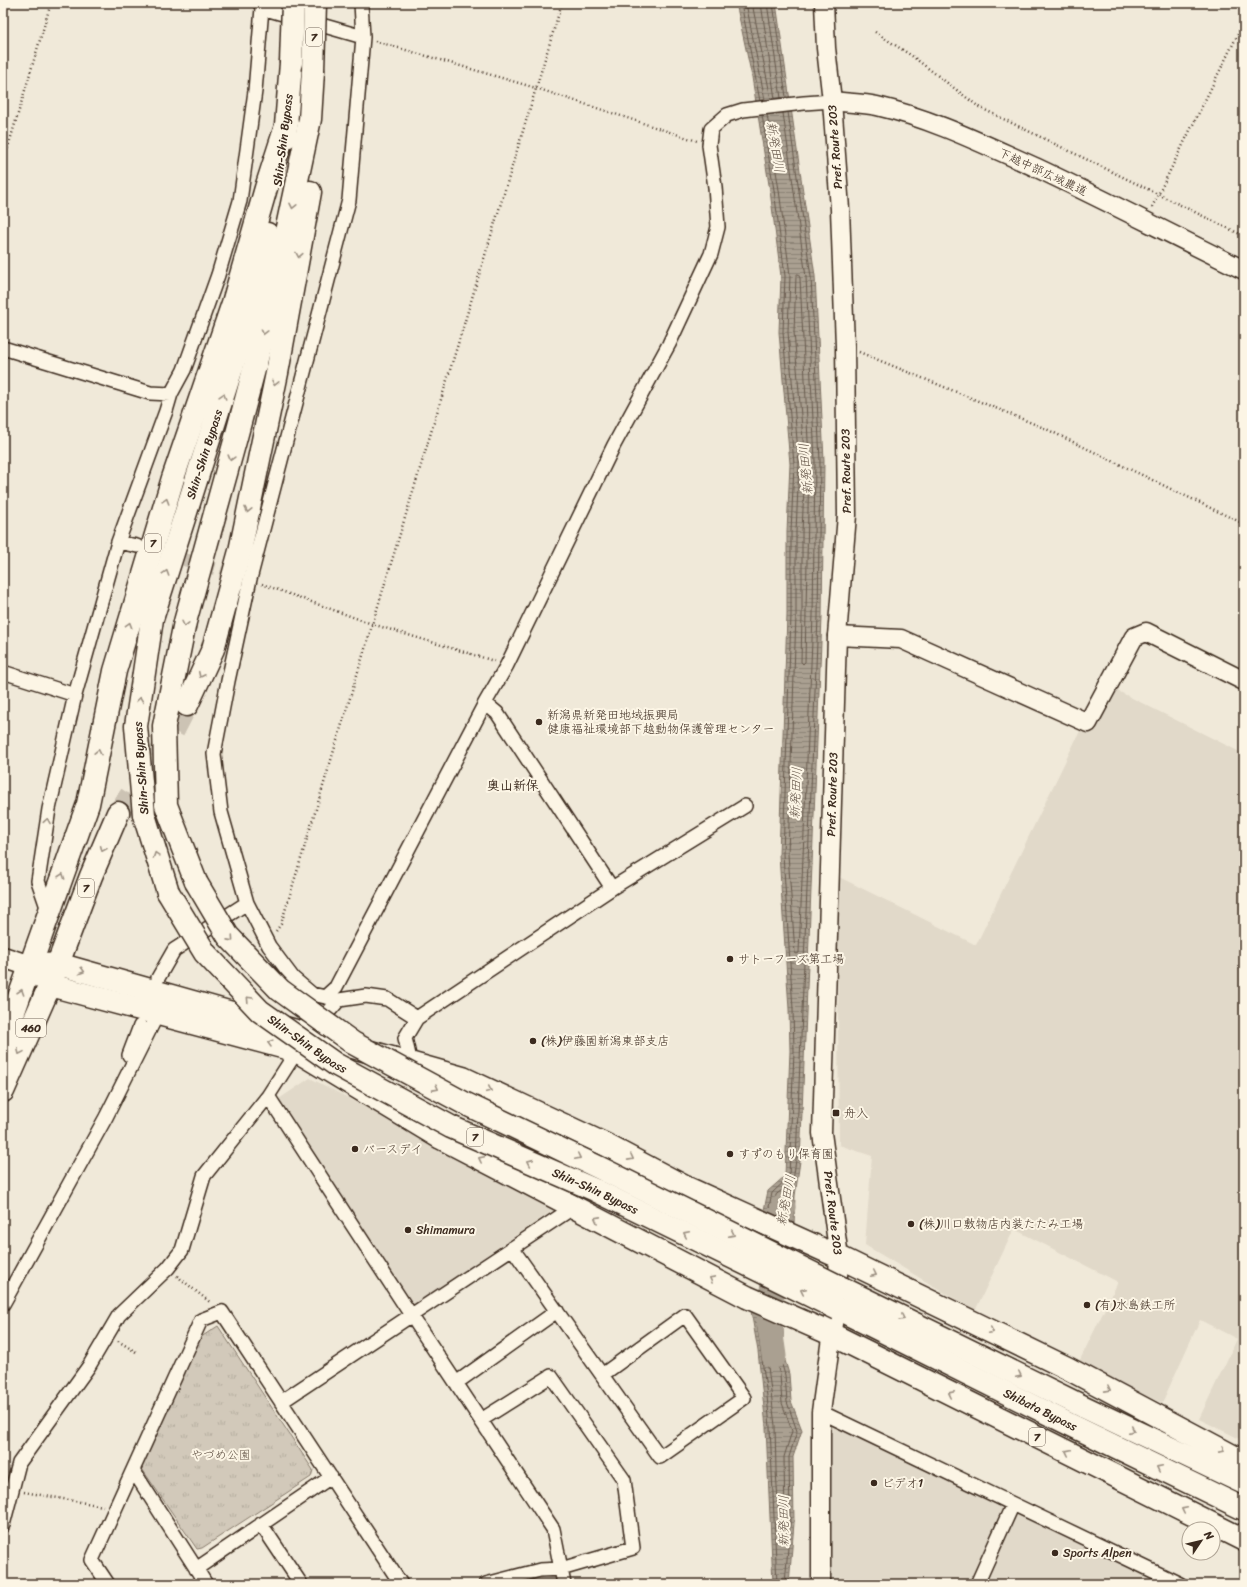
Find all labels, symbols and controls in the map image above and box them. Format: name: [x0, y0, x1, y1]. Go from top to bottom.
road number: 7: [306, 28, 322, 46]
street label: Shin-Shin Bypass: [266, 92, 300, 188]
street label: Pref. Route 203: [821, 104, 849, 190]
water label: 新発田川: [760, 119, 791, 175]
street label: 下越中部広域農道: [995, 142, 1091, 202]
one-way arrow: [289, 202, 297, 209]
one-way arrow: [295, 252, 303, 258]
one-way arrow: [260, 329, 269, 336]
one-way arrow: [271, 380, 279, 386]
one-way arrow: [218, 393, 227, 400]
street label: Shin-Shin Bypass: [180, 406, 229, 502]
street label: Pref. Route 203: [834, 428, 858, 513]
water label: 新発田川: [792, 442, 819, 496]
one-way arrow: [227, 454, 236, 461]
one-way arrow: [161, 498, 170, 505]
one-way arrow: [245, 507, 253, 513]
road number: 7: [145, 534, 161, 552]
one-way arrow: [161, 570, 170, 577]
one-way arrow: [181, 621, 189, 627]
one-way arrow: [124, 622, 133, 629]
one-way arrow: [198, 671, 206, 678]
one-way arrow: [135, 697, 144, 703]
place label: 新潟県新発田地域振興局 健康福祉環境部下越動物保護管理センター: [547, 704, 775, 740]
marker: 新潟県新発田地域振興局 健康福祉環境部下越動物保護管理センター: [534, 717, 544, 727]
street label: Shin-Shin Bypass: [127, 720, 155, 815]
one-way arrow: [94, 749, 102, 755]
street label: Pref. Route 203: [820, 751, 844, 837]
water label: 新発田川: [783, 766, 808, 820]
district label: 奥山新保: [487, 774, 539, 797]
one-way arrow: [42, 818, 51, 824]
one-way arrow: [100, 844, 108, 852]
one-way arrow: [153, 852, 161, 859]
one-way arrow: [58, 873, 66, 880]
road number: 7: [78, 879, 94, 897]
one-way arrow: [226, 934, 233, 941]
place label: サトーフーズ第工場: [738, 948, 844, 970]
marker: サトーフーズ第工場: [725, 954, 735, 964]
one-way arrow: [78, 966, 85, 975]
one-way arrow: [16, 989, 24, 996]
one-way arrow: [246, 996, 254, 1004]
street label: Shin-Shin Bypass: [263, 1008, 352, 1080]
road number: 460: [16, 1019, 46, 1037]
place label: (株)伊藤園新潟東部支店: [541, 1030, 670, 1052]
marker: (株)伊藤園新潟東部支店: [528, 1036, 538, 1046]
one-way arrow: [267, 1040, 273, 1048]
one-way arrow: [17, 1047, 25, 1055]
one-way arrow: [432, 1083, 440, 1091]
one-way arrow: [484, 1085, 492, 1093]
place label: 舟入: [844, 1102, 868, 1124]
marker: 舟入: [831, 1108, 841, 1118]
road number: 7: [467, 1128, 483, 1146]
place label: バースデイ: [363, 1138, 423, 1160]
place label: すずのもり保育園: [738, 1143, 834, 1165]
marker: バースデイ: [350, 1144, 360, 1154]
marker: すずのもり保育園: [725, 1149, 735, 1159]
one-way arrow: [574, 1153, 582, 1160]
one-way arrow: [627, 1154, 634, 1161]
one-way arrow: [478, 1156, 486, 1164]
one-way arrow: [527, 1158, 534, 1166]
street label: Shin-Shin Bypass: [548, 1162, 643, 1221]
street label: Pref. Route 203: [817, 1170, 849, 1257]
water label: 新発田川: [769, 1172, 802, 1228]
place label: (株)川口敷物店内装たたみ工場: [919, 1213, 1084, 1235]
one-way arrow: [594, 1216, 601, 1223]
place label: Shimamura: [416, 1219, 475, 1241]
marker: (株)川口敷物店内装たたみ工場: [906, 1219, 916, 1229]
marker: Shimamura: [403, 1225, 413, 1235]
one-way arrow: [728, 1229, 736, 1236]
one-way arrow: [683, 1231, 690, 1239]
one-way arrow: [870, 1269, 878, 1277]
one-way arrow: [709, 1276, 716, 1284]
one-way arrow: [799, 1288, 807, 1296]
place label: (有)水島鉄工所: [1095, 1294, 1176, 1316]
marker: (有)水島鉄工所: [1082, 1300, 1092, 1310]
one-way arrow: [898, 1313, 906, 1321]
one-way arrow: [987, 1326, 995, 1334]
one-way arrow: [1015, 1370, 1022, 1378]
street label: Shibata Bypass: [999, 1382, 1081, 1438]
one-way arrow: [1103, 1384, 1111, 1392]
one-way arrow: [948, 1391, 956, 1399]
one-way arrow: [1127, 1425, 1135, 1433]
road number: 7: [1029, 1428, 1045, 1446]
park label: やづめ公園: [191, 1444, 251, 1466]
one-way arrow: [1218, 1446, 1225, 1453]
one-way arrow: [1064, 1449, 1072, 1457]
one-way arrow: [1155, 1465, 1163, 1473]
place label: ビデオ1: [882, 1472, 923, 1494]
marker: ビデオ1: [869, 1478, 879, 1488]
water label: 新発田川: [772, 1495, 795, 1547]
one-way arrow: [1181, 1507, 1188, 1515]
north arrow: [1181, 1521, 1221, 1561]
text: N: [1198, 1526, 1219, 1544]
place label: Sports Alpen: [1063, 1542, 1132, 1564]
marker: Sports Alpen: [1050, 1548, 1060, 1558]

